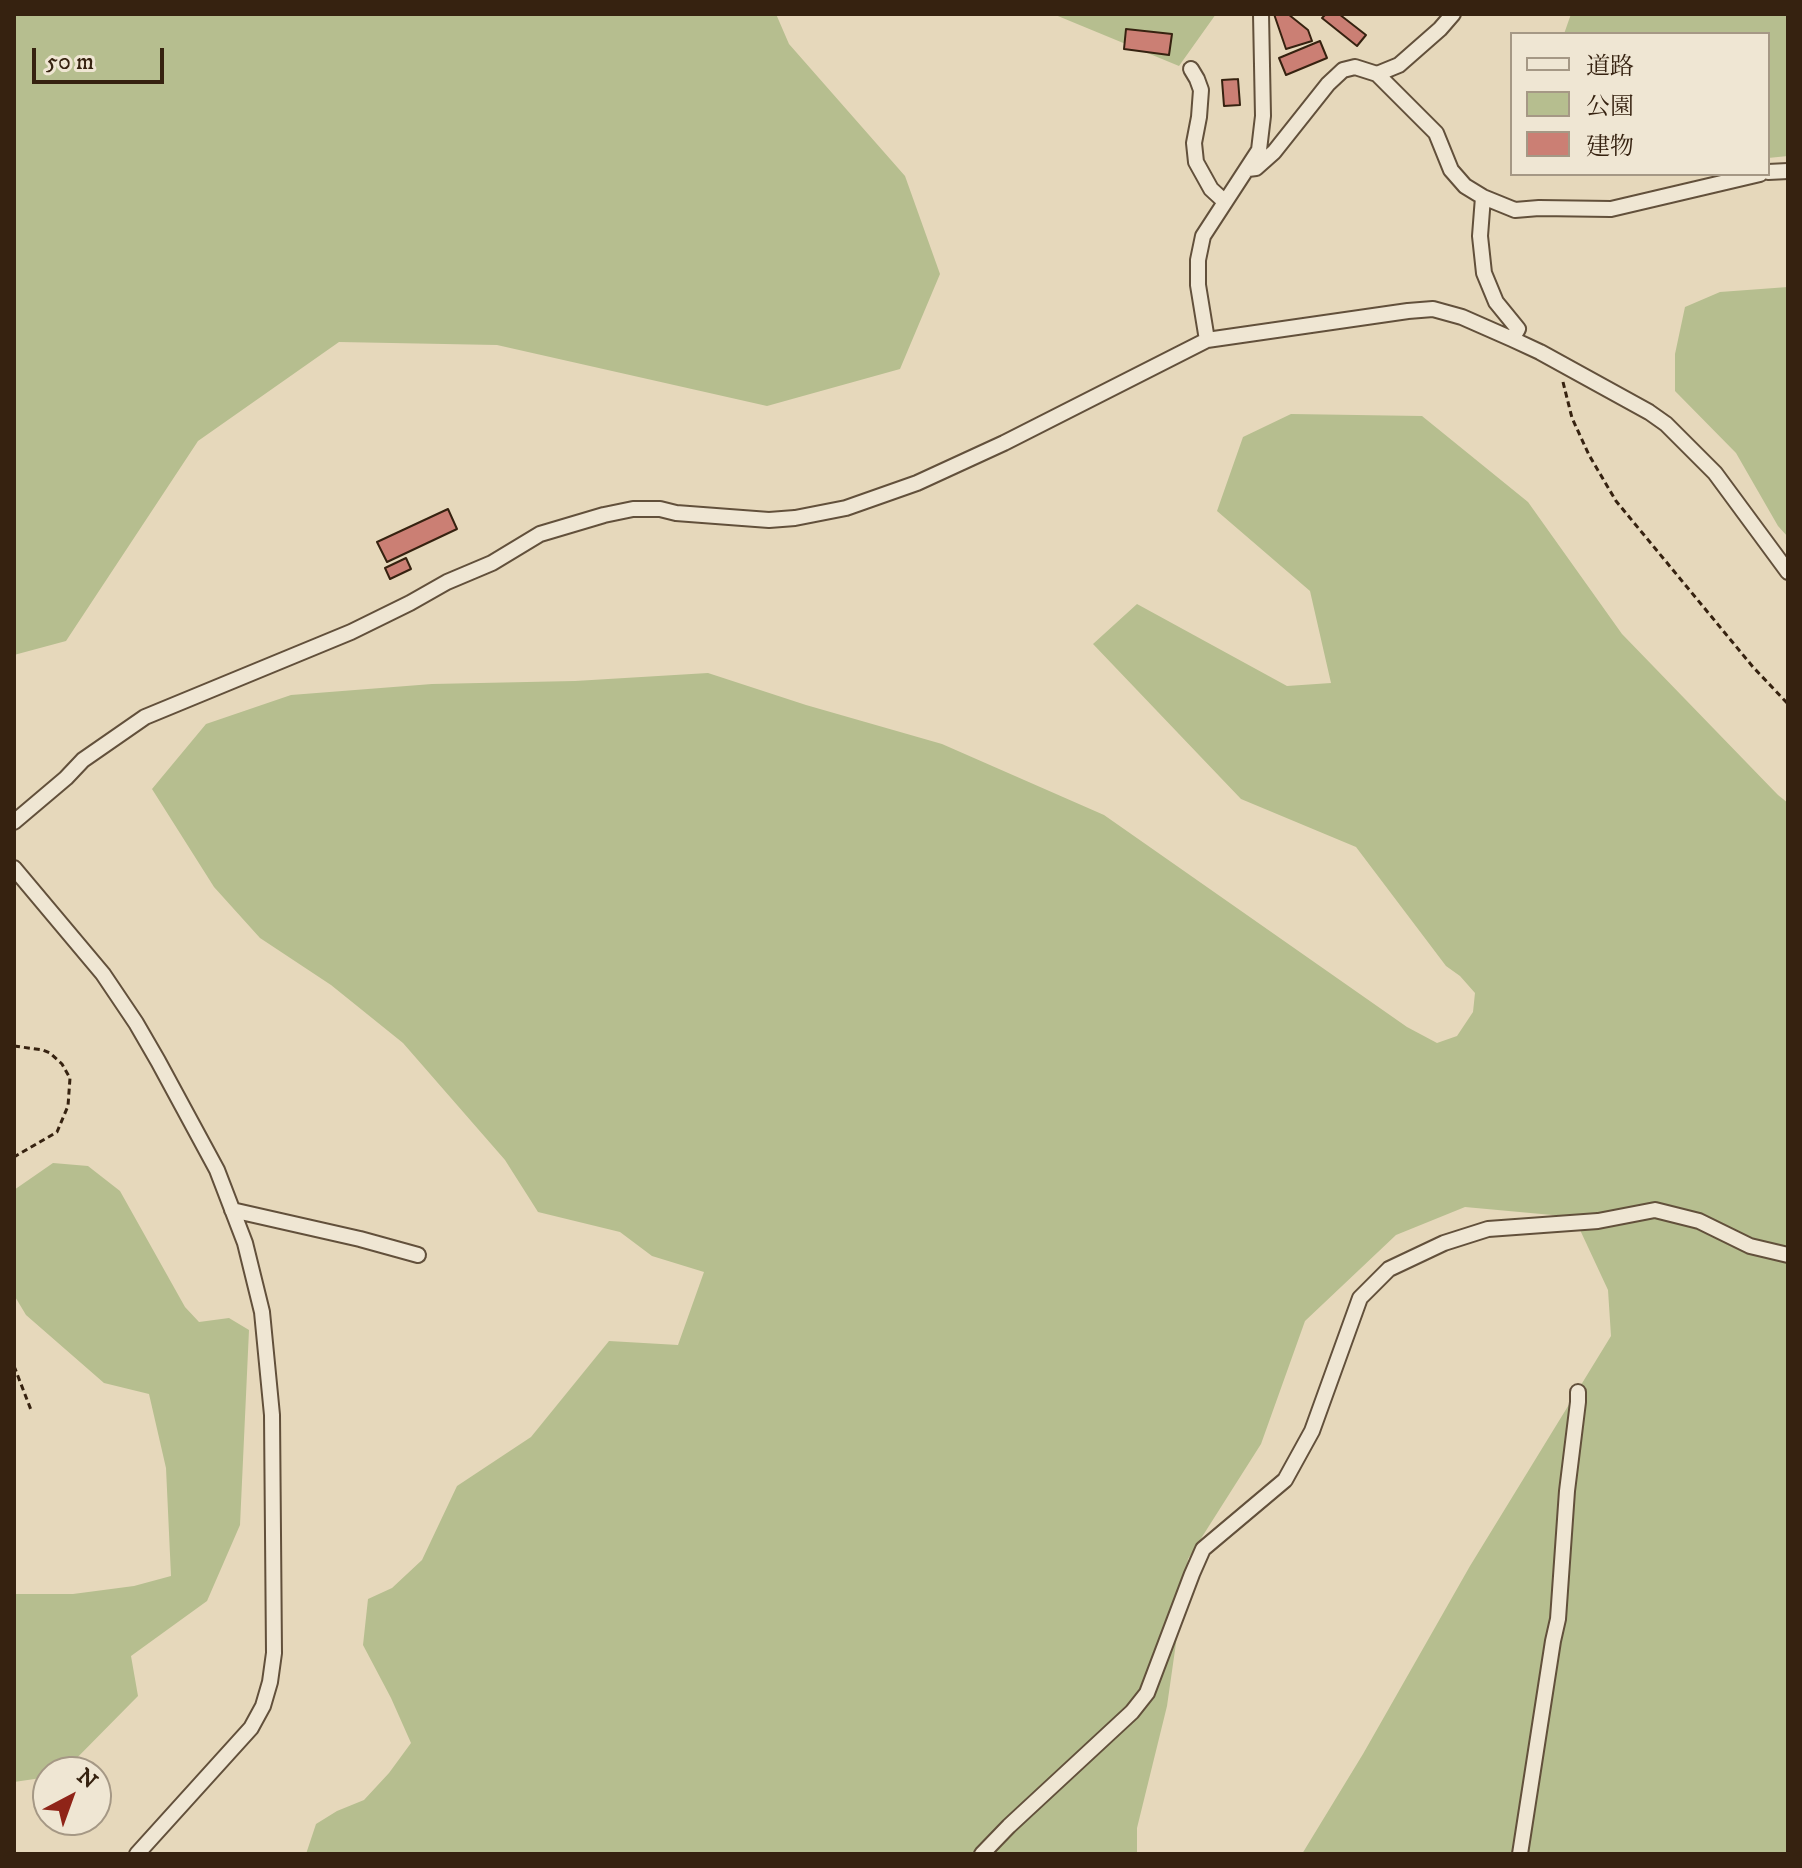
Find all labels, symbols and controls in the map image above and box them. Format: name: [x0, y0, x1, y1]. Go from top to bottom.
scale bar: [36, 32, 168, 82]
legend: [1510, 32, 1770, 176]
text: 50 m: [46, 47, 94, 77]
text: 道路: [1586, 52, 1634, 82]
text: 公園: [1586, 92, 1634, 122]
text: 建物: [1586, 132, 1634, 162]
north arrow: [32, 1756, 112, 1836]
text: N: [71, 1763, 102, 1795]

